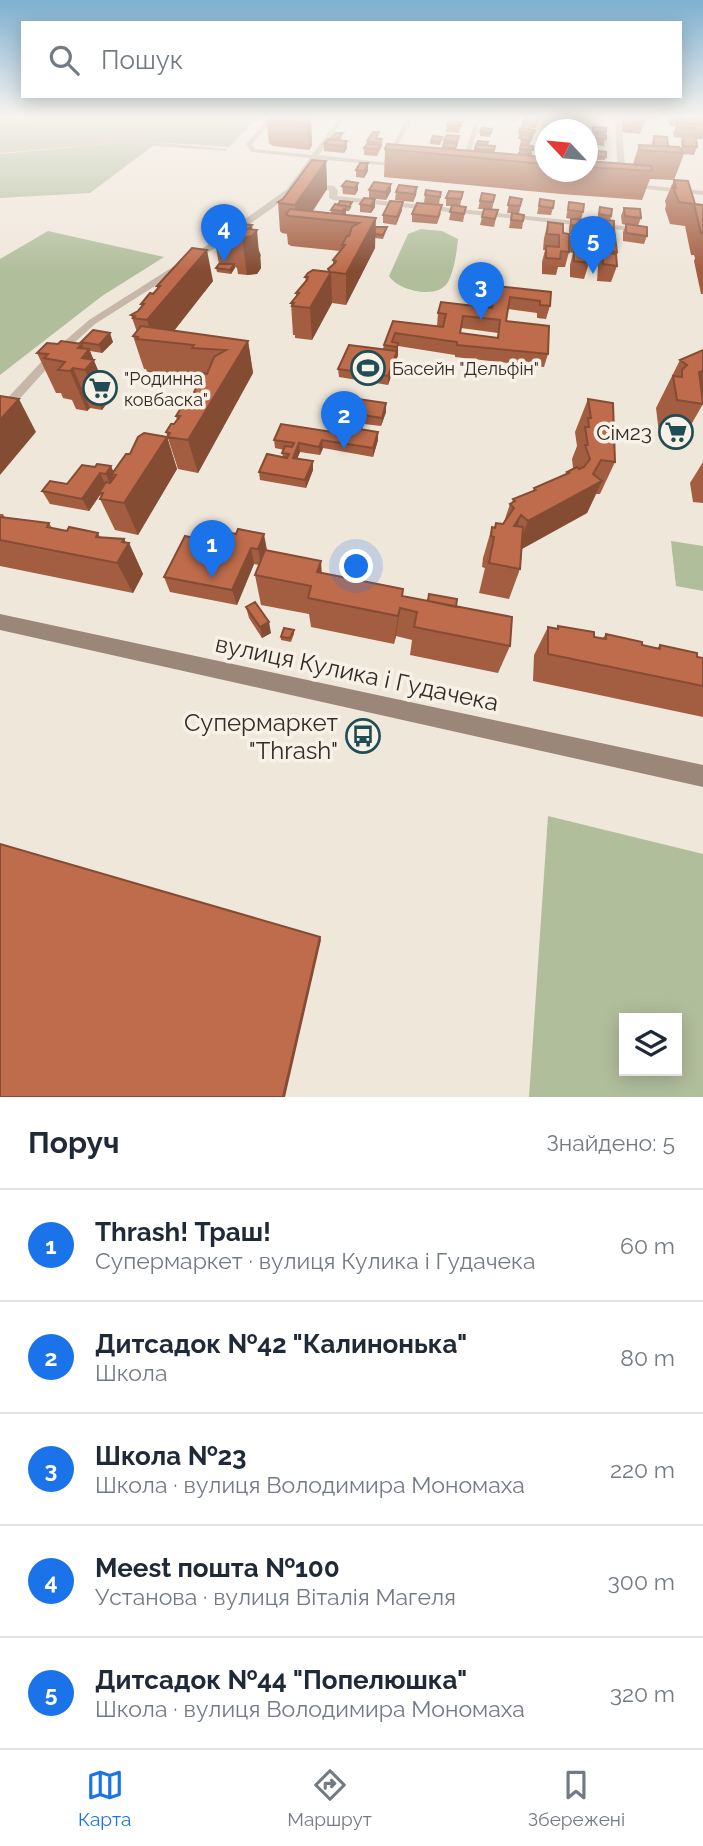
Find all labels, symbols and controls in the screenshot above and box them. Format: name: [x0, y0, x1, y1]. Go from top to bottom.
search box: [21, 21, 682, 98]
icon: search: [45, 41, 83, 79]
text: Пошук: [101, 45, 183, 75]
north arrow: [535, 119, 598, 182]
pin: 4: [201, 204, 247, 262]
pin: 5: [570, 216, 616, 274]
pin: 3: [458, 262, 504, 320]
sports icon: Басейн "Дельфін": [349, 349, 387, 387]
place label: Басейн "Дельфін": [392, 358, 539, 379]
place label: "Родинна ковбаска": [124, 368, 208, 410]
supermarket icon: "Родинна ковбаска": [81, 369, 119, 407]
pin: 2: [321, 391, 367, 449]
supermarket icon: Сім23: [657, 413, 695, 451]
place label: Сім23: [596, 420, 652, 445]
pin: 1: [189, 520, 235, 578]
your location: [339, 549, 373, 583]
street label: вулиця Кулика і Гудачека: [213, 629, 501, 717]
place label: Супермаркет "Thrash": [184, 708, 339, 765]
bus stop icon: Супермаркет "Thrash": [344, 717, 382, 755]
map controls: [619, 1013, 682, 1076]
button: layers: [619, 1013, 682, 1076]
text: Поруч: [28, 1125, 119, 1160]
text: Знайдено: 5: [546, 1129, 675, 1156]
text: Thrash! Траш!: [95, 1217, 271, 1247]
text: 1: [45, 1232, 57, 1259]
text: 60 m: [620, 1232, 675, 1259]
text: Супермаркет · вулиця Кулика і Гудачека: [95, 1247, 536, 1274]
text: Дитсадок №42 "Калинонька": [95, 1329, 467, 1359]
text: 2: [45, 1344, 57, 1371]
text: 80 m: [620, 1344, 675, 1371]
text: Школа: [95, 1359, 168, 1386]
text: Школа №23: [95, 1441, 247, 1471]
text: 3: [45, 1456, 57, 1483]
text: 220 m: [610, 1456, 675, 1483]
text: Школа · вулиця Володимира Мономаха: [95, 1471, 525, 1498]
text: Meest пошта №100: [95, 1553, 340, 1583]
text: 4: [44, 1568, 58, 1595]
text: 300 m: [608, 1568, 675, 1595]
text: Установа · вулиця Віталія Магеля: [95, 1583, 456, 1610]
text: Дитсадок №44 "Попелюшка": [95, 1665, 467, 1695]
text: 5: [45, 1680, 57, 1707]
text: 320 m: [610, 1680, 675, 1707]
text: Школа · вулиця Володимира Мономаха: [95, 1695, 525, 1722]
tab: Карта: [78, 1766, 131, 1830]
tab: Маршрут: [287, 1766, 372, 1830]
tab: Збережені: [528, 1766, 625, 1830]

